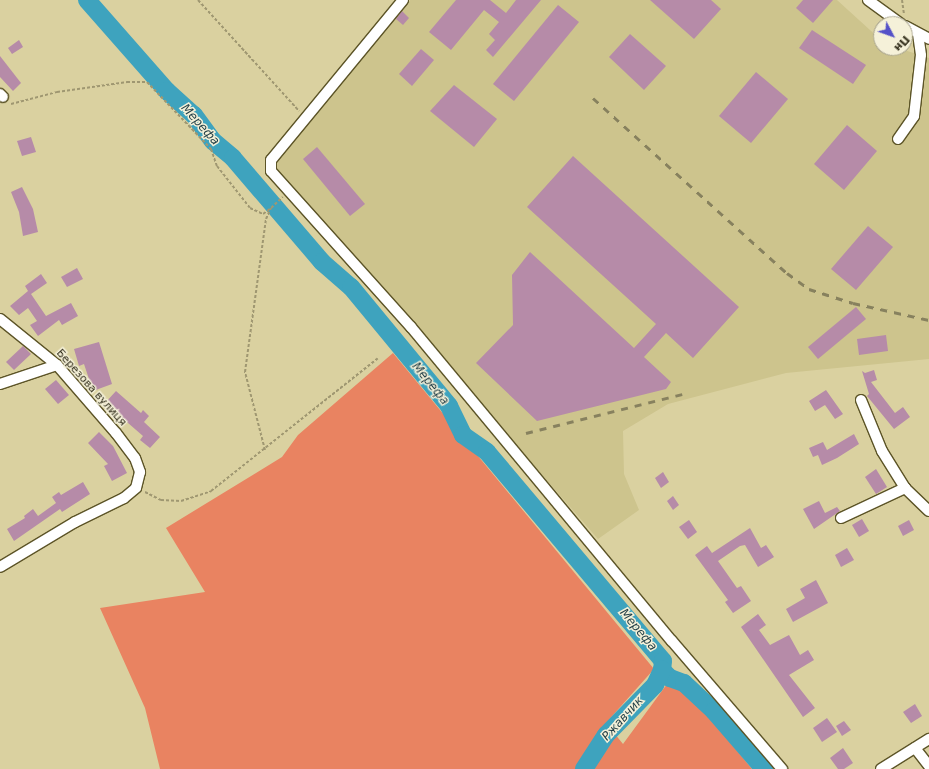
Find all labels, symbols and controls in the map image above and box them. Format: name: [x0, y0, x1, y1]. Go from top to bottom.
north arrow: [873, 16, 913, 56]
text: Пн: [891, 33, 912, 54]
water label: Мерефа: [178, 101, 222, 149]
street label: Березова вулиця: [53, 347, 129, 429]
water label: Мерефа: [409, 360, 451, 408]
water label: Мерефа: [616, 606, 660, 654]
water label: Ржавчик: [599, 694, 647, 744]

